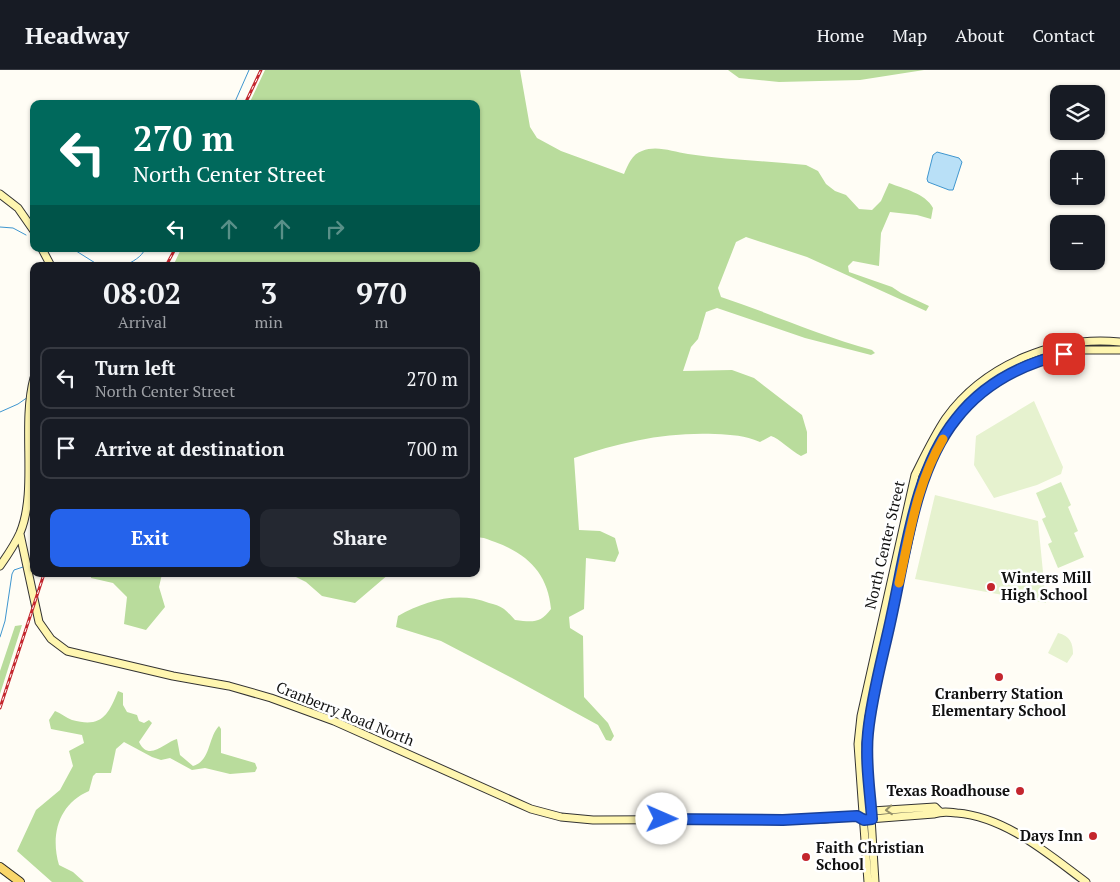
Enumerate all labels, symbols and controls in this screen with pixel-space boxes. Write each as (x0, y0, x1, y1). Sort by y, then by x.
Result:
text: Headway (25, 19, 129, 51)
text: Home (817, 23, 864, 47)
text: Map (892, 23, 927, 47)
text: About (955, 23, 1004, 47)
text: Contact (1032, 23, 1095, 47)
map controls (1050, 85, 1105, 270)
button: layers (1050, 85, 1105, 140)
text: 270 m (133, 115, 234, 161)
icon: left (50, 120, 115, 185)
button: + (1050, 150, 1105, 205)
text: North Center Street (133, 159, 326, 188)
icon: left (162, 215, 190, 243)
icon: ahead (215, 215, 243, 243)
icon: ahead (268, 215, 296, 243)
icon: right (321, 215, 349, 243)
button: − (1050, 215, 1105, 270)
text: 08:02 (103, 273, 181, 313)
text: 3 (260, 273, 277, 313)
text: 970 (356, 273, 407, 313)
text: Arrival (118, 311, 167, 333)
text: min (255, 311, 283, 333)
text: m (374, 311, 388, 333)
pin (1043, 333, 1085, 375)
icon: arrive (1050, 340, 1078, 368)
text: Turn left (95, 355, 176, 380)
icon: left (52, 364, 80, 392)
text: 270 m (407, 366, 458, 391)
text: North Center Street (95, 380, 235, 402)
icon: arrive (52, 434, 80, 462)
text: Arrive at destination (95, 436, 284, 461)
text: 700 m (407, 436, 458, 461)
street label: North Center Street (860, 478, 909, 611)
button: Exit (50, 509, 250, 567)
button: Share (260, 509, 460, 567)
place label: Winters Mill High School (1001, 567, 1091, 604)
marker: Winters Mill High School (985, 581, 997, 593)
marker: Cranberry Station Elementary School (993, 671, 1005, 683)
street label: Cranberry Road North (273, 676, 418, 750)
place label: Cranberry Station Elementary School (932, 683, 1066, 720)
place label: Texas Roadhouse (886, 780, 1010, 800)
marker: Texas Roadhouse (1014, 785, 1026, 797)
position arrow (635, 792, 687, 844)
one-way arrow (885, 805, 893, 816)
place label: Days Inn (1020, 825, 1083, 845)
marker: Days Inn (1087, 830, 1099, 842)
place label: Faith Christian School (816, 837, 925, 874)
marker: Faith Christian School (800, 851, 812, 863)

